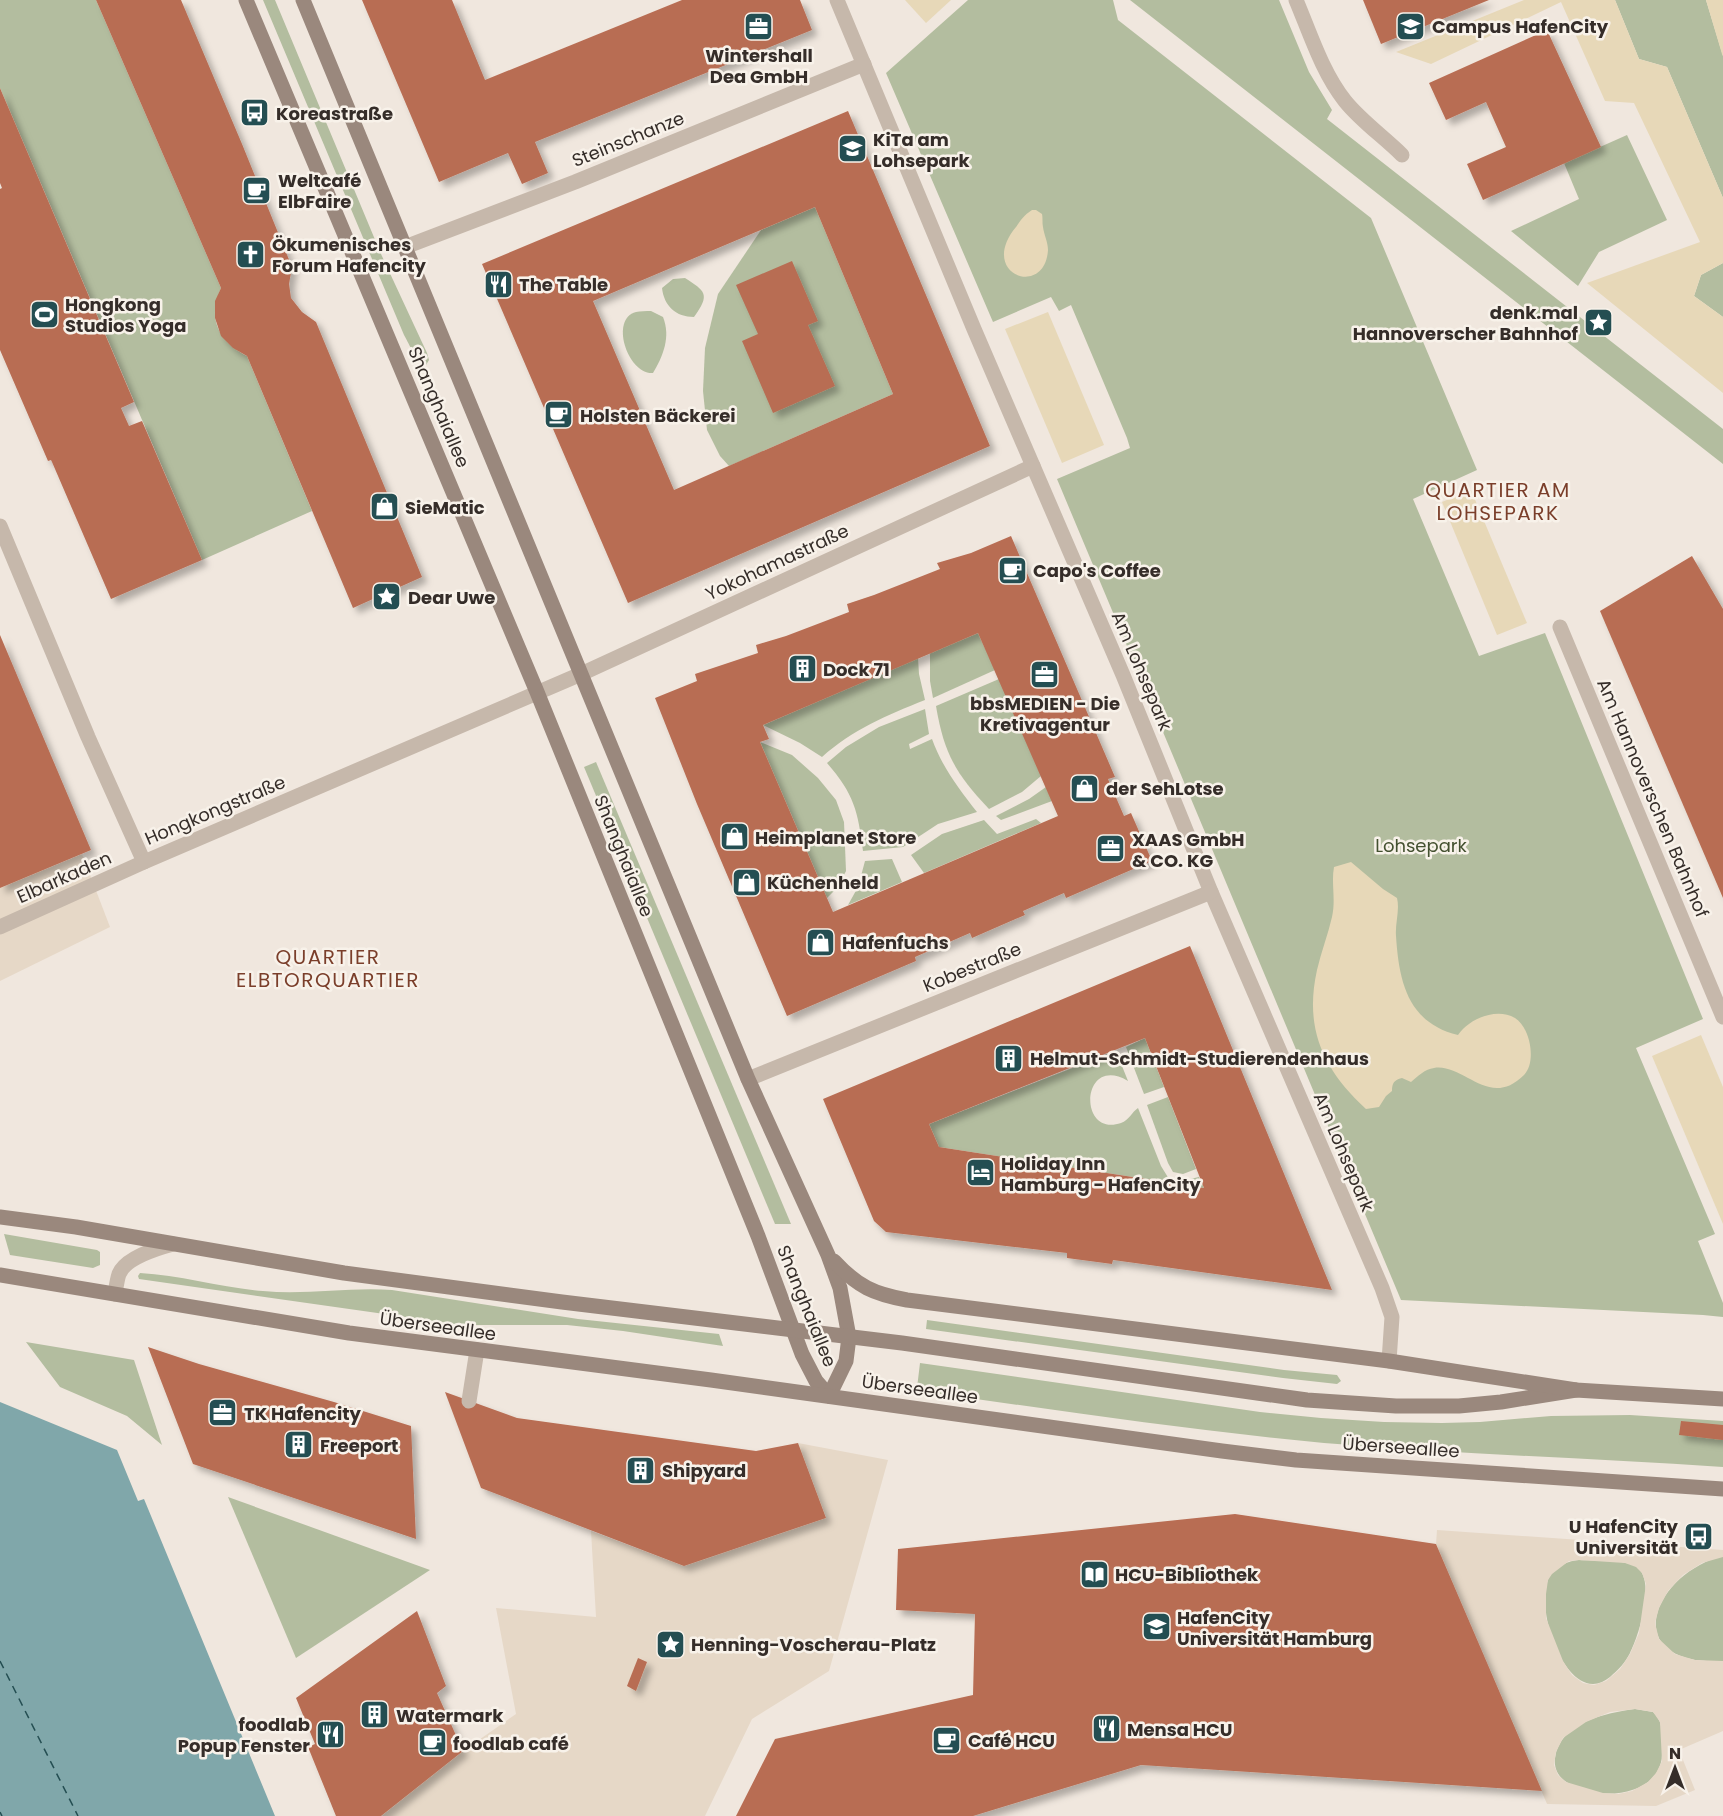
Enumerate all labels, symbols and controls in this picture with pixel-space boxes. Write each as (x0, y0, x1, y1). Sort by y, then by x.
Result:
office icon: Wintershall Dea GmbH (743, 10, 775, 42)
school or university icon: Campus HafenCity (1395, 10, 1427, 42)
place label: Campus HafenCity (1432, 14, 1609, 39)
place label: Wintershall Dea GmbH (705, 43, 813, 89)
bus stop icon: Koreastraße (239, 97, 271, 129)
place label: Koreastraße (276, 101, 393, 126)
street label: Steinschanze (568, 105, 688, 173)
place label: KiTa am Lohsepark (873, 127, 970, 173)
school or university icon: KiTa am Lohsepark (836, 133, 868, 165)
place label: Weltcafé ElbFaire (278, 168, 361, 214)
cafe icon: Weltcafé ElbFaire (241, 174, 273, 206)
place label: Ökumenisches Forum Hafencity (272, 232, 427, 278)
church icon: Ökumenisches Forum Hafencity (235, 238, 267, 270)
restaurant icon: The Table (482, 268, 514, 300)
place label: The Table (519, 272, 608, 297)
place label: Hongkong Studios Yoga (65, 292, 186, 338)
sports icon: Hongkong Studios Yoga (28, 298, 60, 330)
place label: denk.mal Hannoverscher Bahnhof (1353, 300, 1579, 346)
place icon: denk.mal Hannoverscher Bahnhof (1583, 306, 1615, 338)
street label: Shanghaiallee (402, 343, 476, 471)
cafe icon: Holsten Bäckerei (543, 399, 575, 431)
place label: Holsten Bäckerei (580, 403, 736, 428)
district label: QUARTIER AM LOHSEPARK (1425, 476, 1571, 527)
shop icon: SieMatic (368, 491, 400, 523)
place label: SieMatic (405, 495, 485, 520)
street label: Yokohamastraße (701, 518, 853, 606)
cafe icon: Capo's Coffee (996, 554, 1028, 586)
place label: Capo's Coffee (1033, 558, 1161, 583)
place icon: Dear Uwe (371, 581, 403, 613)
place label: Dear Uwe (408, 585, 495, 610)
street label: Am Lohsepark (1106, 608, 1179, 735)
building icon: Dock 71 (786, 653, 818, 685)
place label: Dock 71 (823, 657, 890, 682)
office icon: bbsMEDIEN - Die Kretivagentur (1029, 658, 1061, 690)
street label: Am Hannoverschen Bahnhof (1591, 675, 1715, 921)
place label: bbsMEDIEN - Die Kretivagentur (970, 691, 1120, 737)
street label: Hongkongstraße (141, 769, 289, 851)
shop icon: der SehLotse (1069, 772, 1101, 804)
place label: der SehLotse (1106, 776, 1224, 801)
street label: Shanghaiallee (588, 791, 660, 921)
shop icon: Heimplanet Store (718, 821, 750, 853)
place label: Heimplanet Store (755, 825, 916, 850)
place label: XAAS GmbH & CO. KG (1132, 827, 1244, 873)
office icon: XAAS GmbH & CO. KG (1095, 833, 1127, 865)
park label: Lohsepark (1375, 833, 1468, 858)
street label: Elbarkaden (13, 845, 115, 909)
shop icon: Küchenheld (730, 866, 762, 898)
place label: Küchenheld (767, 870, 879, 895)
shop icon: Hafenfuchs (805, 926, 837, 958)
place label: Hafenfuchs (842, 930, 949, 955)
street label: Kobestraße (919, 936, 1025, 998)
district label: QUARTIER ELBTORQUARTIER (236, 943, 420, 994)
building icon: Helmut-Schmidt-Studierendenhaus (993, 1042, 1025, 1074)
place label: Helmut-Schmidt-Studierendenhaus (1030, 1046, 1369, 1071)
street label: Am Lohsepark (1308, 1089, 1381, 1216)
place label: Holiday Inn Hamburg - HafenCity (1001, 1151, 1201, 1197)
hotel icon: Holiday Inn Hamburg - HafenCity (964, 1157, 996, 1189)
street label: Shanghaiallee (771, 1241, 843, 1371)
street label: Überseeallee (378, 1305, 498, 1347)
street label: Überseeallee (860, 1368, 980, 1410)
office icon: TK Hafencity (207, 1397, 239, 1429)
place label: TK Hafencity (244, 1401, 362, 1426)
building icon: Freeport (283, 1429, 315, 1461)
street label: Überseeallee (1342, 1430, 1460, 1464)
place label: Freeport (320, 1433, 398, 1458)
building icon: Shipyard (625, 1454, 657, 1486)
place label: Shipyard (662, 1458, 746, 1483)
place label: U HafenCity Universität (1569, 1514, 1679, 1560)
bus stop icon: U HafenCity Universität (1683, 1520, 1715, 1552)
library icon: HCU-Bibliothek (1078, 1558, 1110, 1590)
place label: HCU-Bibliothek (1115, 1562, 1259, 1587)
place label: HafenCity Universität Hamburg (1177, 1605, 1372, 1651)
school or university icon: HafenCity Universität Hamburg (1140, 1611, 1172, 1643)
place icon: Henning-Voscherau-Platz (654, 1628, 686, 1660)
place label: Henning-Voscherau-Platz (691, 1632, 936, 1657)
building icon: Watermark (359, 1699, 391, 1731)
place label: Watermark (396, 1703, 504, 1728)
place label: foodlab Popup Fenster (178, 1712, 310, 1758)
restaurant icon: Mensa HCU (1090, 1713, 1122, 1745)
place label: Mensa HCU (1127, 1717, 1232, 1742)
restaurant icon: foodlab Popup Fenster (315, 1718, 347, 1750)
cafe icon: Café HCU (931, 1724, 963, 1756)
cafe icon: foodlab café (416, 1727, 448, 1759)
place label: Café HCU (968, 1728, 1055, 1753)
place label: foodlab café (453, 1731, 569, 1756)
north arrow (1645, 1738, 1705, 1798)
text: N (1669, 1742, 1681, 1765)

